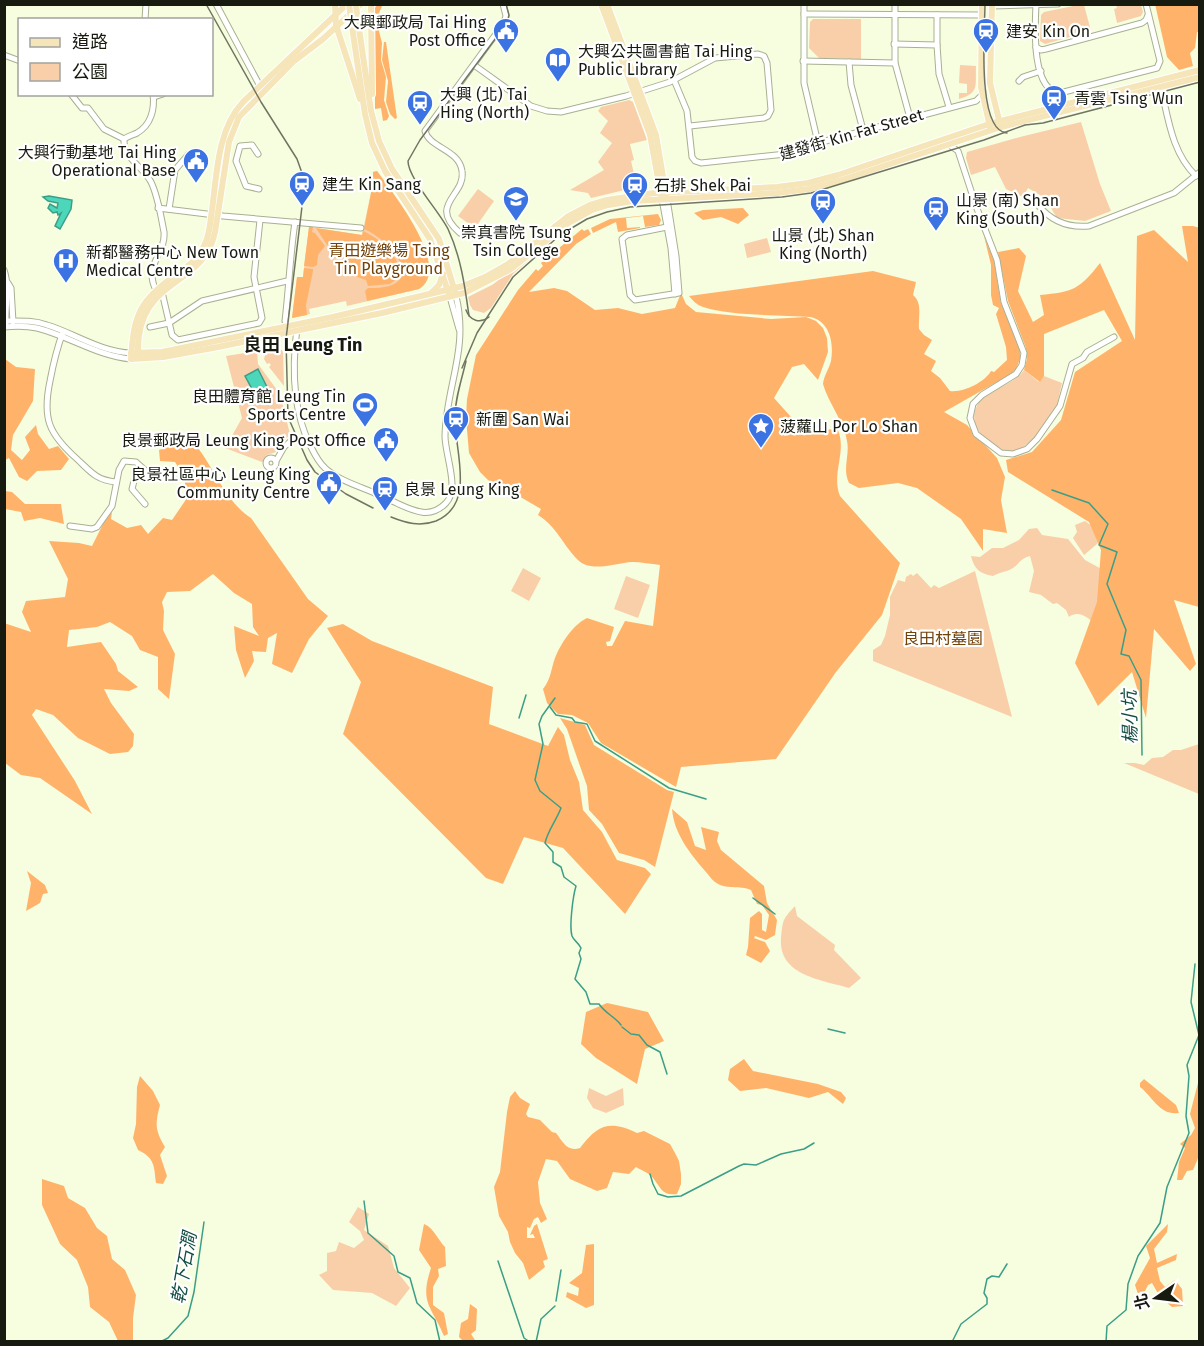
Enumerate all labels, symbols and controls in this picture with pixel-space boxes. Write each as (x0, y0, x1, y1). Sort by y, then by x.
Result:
place label: 大興郵政局 Tai Hing Post Office (344, 13, 487, 50)
public building icon: 大興郵政局 Tai Hing Post Office (491, 16, 521, 54)
station icon: 建安 Kin On (971, 16, 1001, 54)
legend (18, 18, 213, 96)
place label: 建安 Kin On (1006, 22, 1090, 41)
text: 道路 (72, 31, 108, 53)
place label: 大興公共圖書館 Tai Hing Public Library (578, 42, 753, 79)
library icon: 大興公共圖書館 Tai Hing Public Library (543, 45, 573, 83)
text: 公園 (72, 61, 108, 83)
station icon: 青雲 Tsing Wun (1039, 83, 1069, 121)
place label: 大興 (北) Tai Hing (North) (440, 85, 529, 122)
station icon: 大興 (北) Tai Hing (North) (405, 88, 435, 126)
place label: 青雲 Tsing Wun (1074, 89, 1183, 108)
street label: 建發街 Kin Fat Street (777, 105, 925, 164)
place label: 大興行動基地 Tai Hing Operational Base (18, 143, 177, 180)
public building icon: 大興行動基地 Tai Hing Operational Base (181, 146, 211, 184)
station icon: 建生 Kin Sang (287, 169, 317, 207)
station icon: 石排 Shek Pai (620, 170, 650, 208)
place label: 建生 Kin Sang (322, 175, 422, 194)
place label: 石排 Shek Pai (654, 176, 751, 195)
school or university icon: 崇真書院 Tsung Tsin College (501, 184, 531, 222)
station icon: 山景 (北) Shan King (North) (808, 187, 838, 225)
place label: 山景 (南) Shan King (South) (956, 191, 1059, 228)
station icon: 山景 (南) Shan King (South) (921, 194, 951, 232)
place label: 崇真書院 Tsung Tsin College (461, 223, 572, 260)
place label: 山景 (北) Shan King (North) (771, 226, 875, 263)
park label: 青田遊樂場 Tsing Tin Playground (328, 241, 450, 278)
place label: 新都醫務中心 New Town Medical Centre (86, 243, 259, 280)
hospital icon: 新都醫務中心 New Town Medical Centre (51, 246, 81, 284)
district label: 良田 Leung Tin (243, 334, 363, 356)
place label: 良田體育館 Leung Tin Sports Centre (192, 387, 346, 424)
sports icon: 良田體育館 Leung Tin Sports Centre (350, 390, 380, 428)
station icon: 新圍 San Wai (441, 404, 471, 442)
place label: 新圍 San Wai (476, 410, 569, 429)
place icon: 菠蘿山 Por Lo Shan (746, 411, 776, 449)
place label: 菠蘿山 Por Lo Shan (780, 417, 918, 436)
public building icon: 良景郵政局 Leung King Post Office (371, 425, 401, 463)
place label: 良景郵政局 Leung King Post Office (121, 431, 366, 450)
place label: 良景社區中心 Leung King Community Centre (131, 465, 311, 502)
public building icon: 良景社區中心 Leung King Community Centre (314, 468, 344, 506)
station icon: 良景 Leung King (370, 474, 400, 512)
place label: 良景 Leung King (404, 480, 520, 499)
park label: 良田村墓園 (903, 629, 983, 648)
water label: 楊小坑 (1118, 687, 1141, 744)
water label: 乾下石澗 (167, 1228, 202, 1305)
north arrow (1126, 1268, 1186, 1328)
text: 北 (1131, 1291, 1153, 1312)

